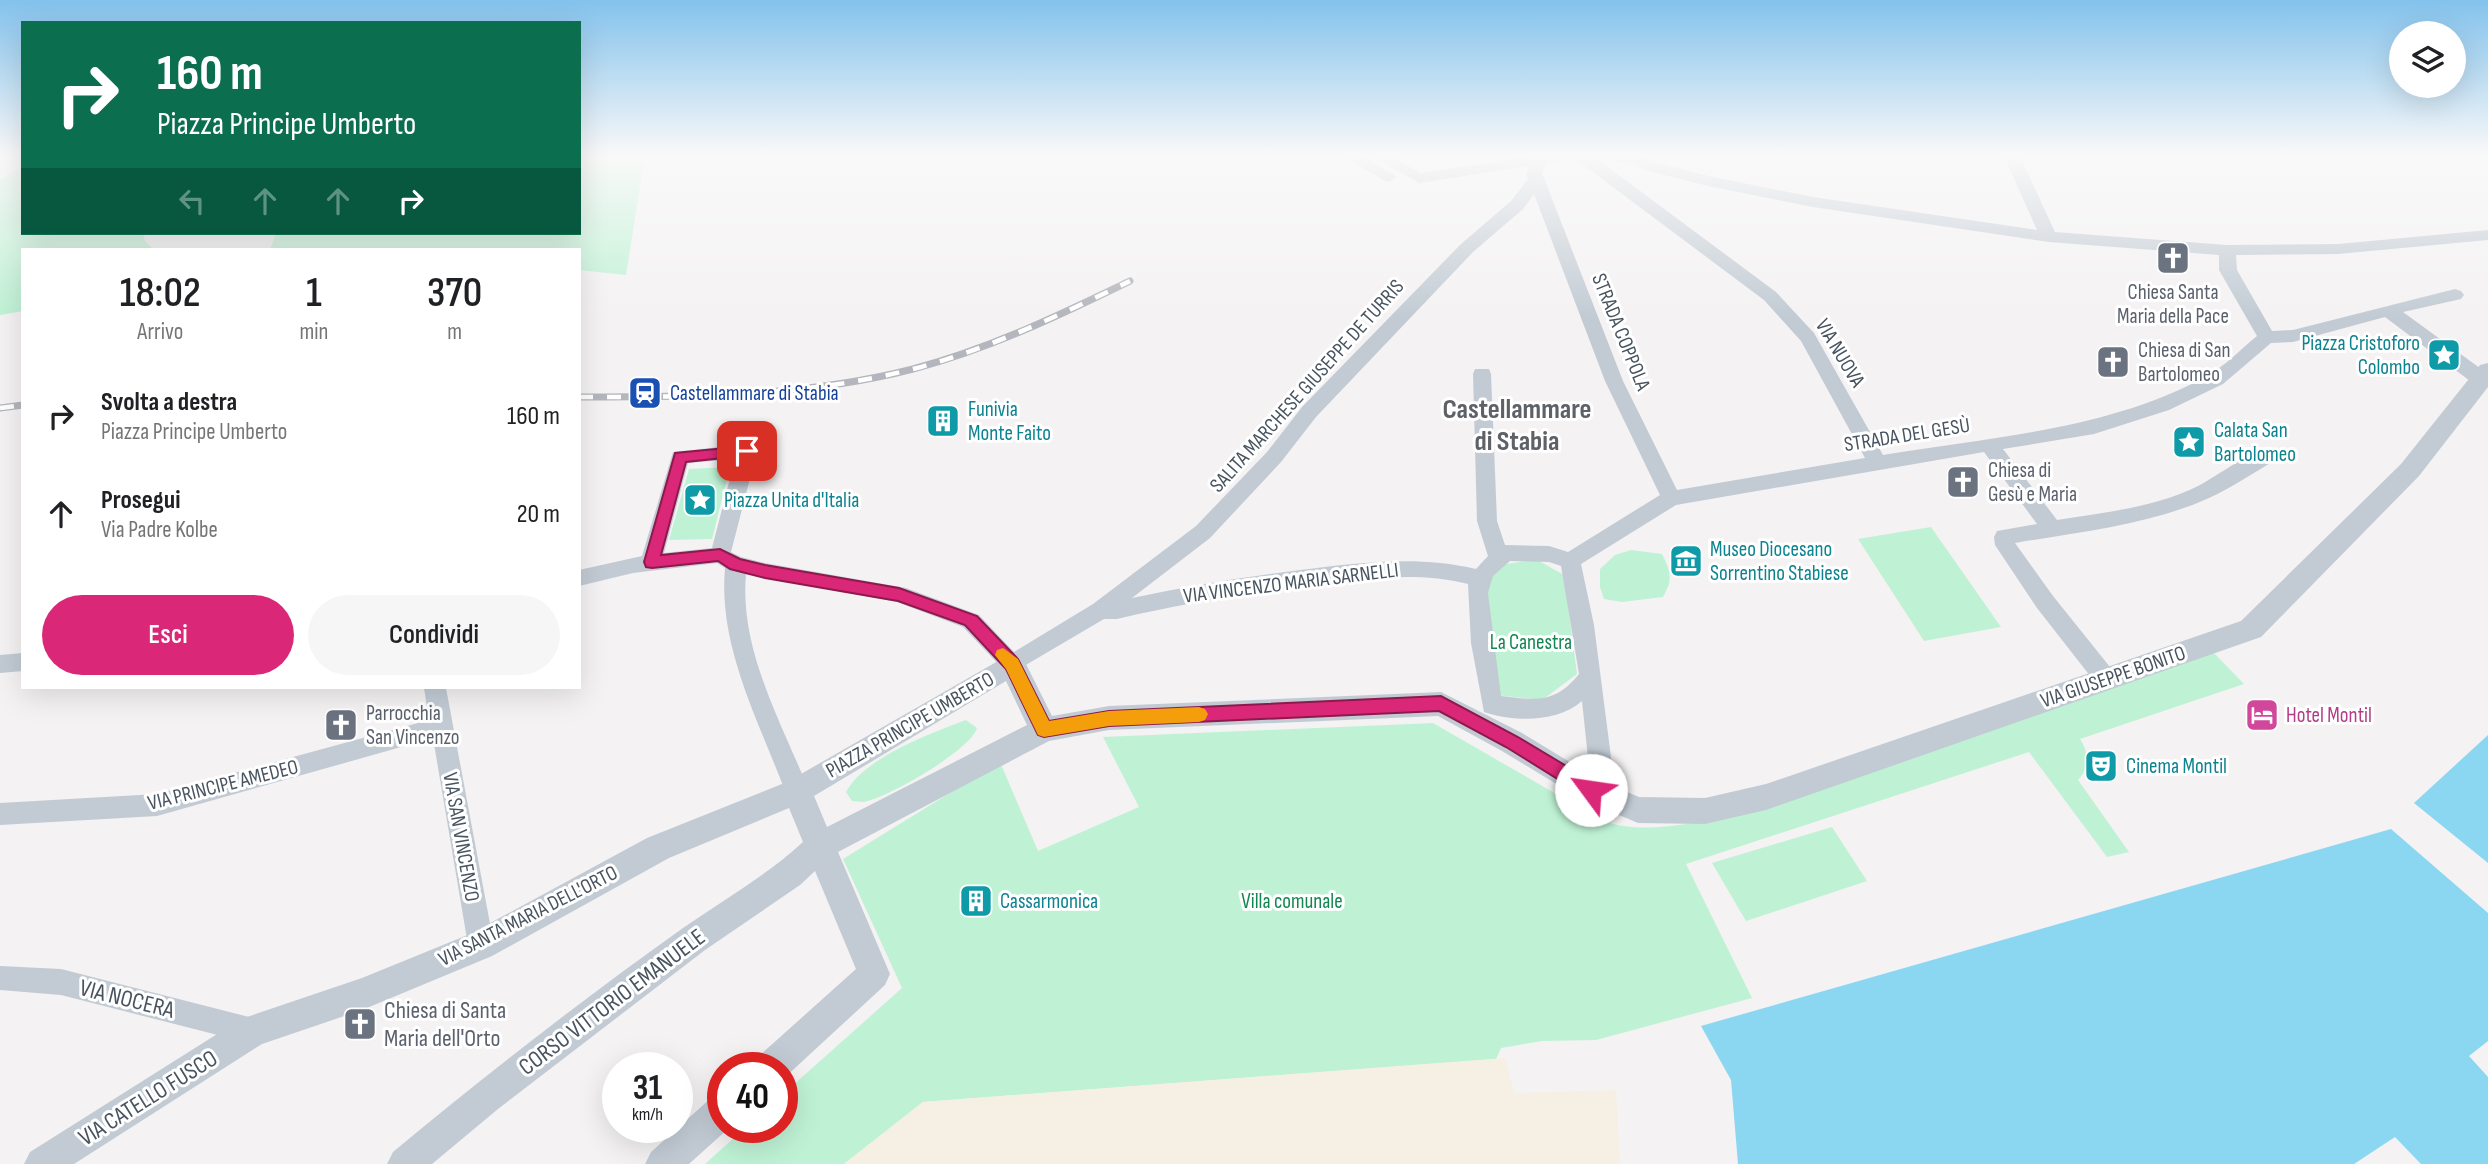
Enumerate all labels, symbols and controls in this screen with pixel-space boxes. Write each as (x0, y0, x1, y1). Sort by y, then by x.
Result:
map controls (2389, 21, 2466, 98)
button: layers (2389, 21, 2466, 98)
text: 160 m (157, 45, 263, 104)
icon: right (42, 49, 133, 140)
text: Piazza Principe Umberto (157, 105, 416, 144)
icon: left (173, 182, 211, 220)
icon: ahead (246, 182, 284, 220)
icon: ahead (319, 182, 357, 220)
icon: right (392, 182, 430, 220)
church icon: Chiesa Santa Maria della Pace (2154, 239, 2192, 277)
text: 18:02 (120, 268, 201, 319)
text: 1 (306, 268, 322, 319)
text: 370 (427, 268, 482, 319)
street label: STRADA COPPOLA (1586, 270, 1656, 395)
street label: SALITA MARCHESE GIUSEPPE DE TURRIS (1205, 274, 1409, 498)
place label: Chiesa Santa Maria della Pace (2117, 280, 2229, 329)
street label: VIA NUOVA (1810, 314, 1871, 393)
text: Arrivo (137, 318, 183, 346)
text: min (299, 318, 328, 346)
text: m (447, 318, 462, 346)
place label: Piazza Cristoforo Colombo (2301, 331, 2420, 380)
place icon: Piazza Cristoforo Colombo (2425, 336, 2463, 374)
place label: Chiesa di San Bartolomeo (2138, 338, 2230, 387)
church icon: Chiesa di San Bartolomeo (2094, 343, 2132, 381)
station icon: Castellammare di Stabia (626, 374, 664, 412)
place label: Castellammare di Stabia (670, 381, 839, 406)
text: Svolta a destra (101, 387, 237, 418)
district label: Castellammare di Stabia (1442, 393, 1592, 458)
icon: right (42, 397, 80, 435)
place label: Funivia Monte Faito (968, 397, 1051, 446)
text: 160 m (507, 401, 560, 432)
building icon: Funivia Monte Faito (924, 402, 962, 440)
street label: STRADA DEL GESÙ (1842, 413, 1972, 457)
text: Piazza Principe Umberto (101, 418, 287, 446)
place label: Calata San Bartolomeo (2214, 418, 2296, 467)
pin (717, 421, 777, 481)
place icon: Calata San Bartolomeo (2170, 423, 2208, 461)
icon: arrive (728, 432, 766, 470)
place label: Chiesa di Gesù e Maria (1988, 458, 2077, 507)
church icon: Chiesa di Gesù e Maria (1944, 463, 1982, 501)
place icon: Piazza Unita d'Italia (681, 481, 719, 519)
text: Prosegui (101, 485, 180, 516)
place label: Piazza Unita d'Italia (724, 488, 859, 513)
icon: ahead (42, 495, 80, 533)
text: 20 m (517, 499, 560, 530)
text: Via Padre Kolbe (101, 516, 218, 544)
place label: Museo Diocesano Sorrentino Stabiese (1710, 537, 1849, 586)
museum icon: Museo Diocesano Sorrentino Stabiese (1667, 542, 1705, 580)
street label: VIA VINCENZO MARIA SARNELLI (1182, 557, 1400, 609)
button: Esci (42, 595, 294, 675)
button: Condividi (308, 595, 560, 675)
park label: La Canestra (1490, 630, 1572, 655)
street label: VIA GIUSEPPE BONITO (2037, 640, 2189, 714)
street label: PIAZZA PRINCIPE UMBERTO (822, 667, 998, 783)
hotel icon: Hotel Montil (2243, 696, 2281, 734)
place label: Parrocchia San Vincenzo (366, 701, 459, 750)
place label: Hotel Montil (2286, 703, 2372, 728)
church icon: Parrocchia San Vincenzo (322, 706, 360, 744)
theatre icon: Cinema Montil (2082, 747, 2120, 785)
position arrow (1554, 753, 1628, 827)
street label: VIA PRINCIPE AMEDEO (145, 754, 301, 816)
place label: Cinema Montil (2126, 754, 2227, 779)
street label: VIA SAN VINCENZO (437, 770, 485, 904)
street label: VIA SANTA MARIA DELL'ORTO (434, 860, 622, 972)
building icon: Cassarmonica (957, 882, 995, 920)
place label: Cassarmonica (1000, 889, 1098, 914)
park label: Villa comunale (1241, 889, 1343, 914)
street label: CORSO VITTORIO EMANUELE (513, 922, 711, 1082)
street label: VIA NOCERA (77, 973, 178, 1025)
place label: Chiesa di Santa Maria dell'Orto (384, 996, 506, 1053)
church icon: Chiesa di Santa Maria dell'Orto (341, 1005, 379, 1043)
street label: VIA CATELLO FUSCO (73, 1044, 223, 1152)
speed limit sign: 40 (707, 1052, 798, 1143)
text: 31 (633, 1067, 662, 1110)
text: km/h (632, 1104, 663, 1125)

